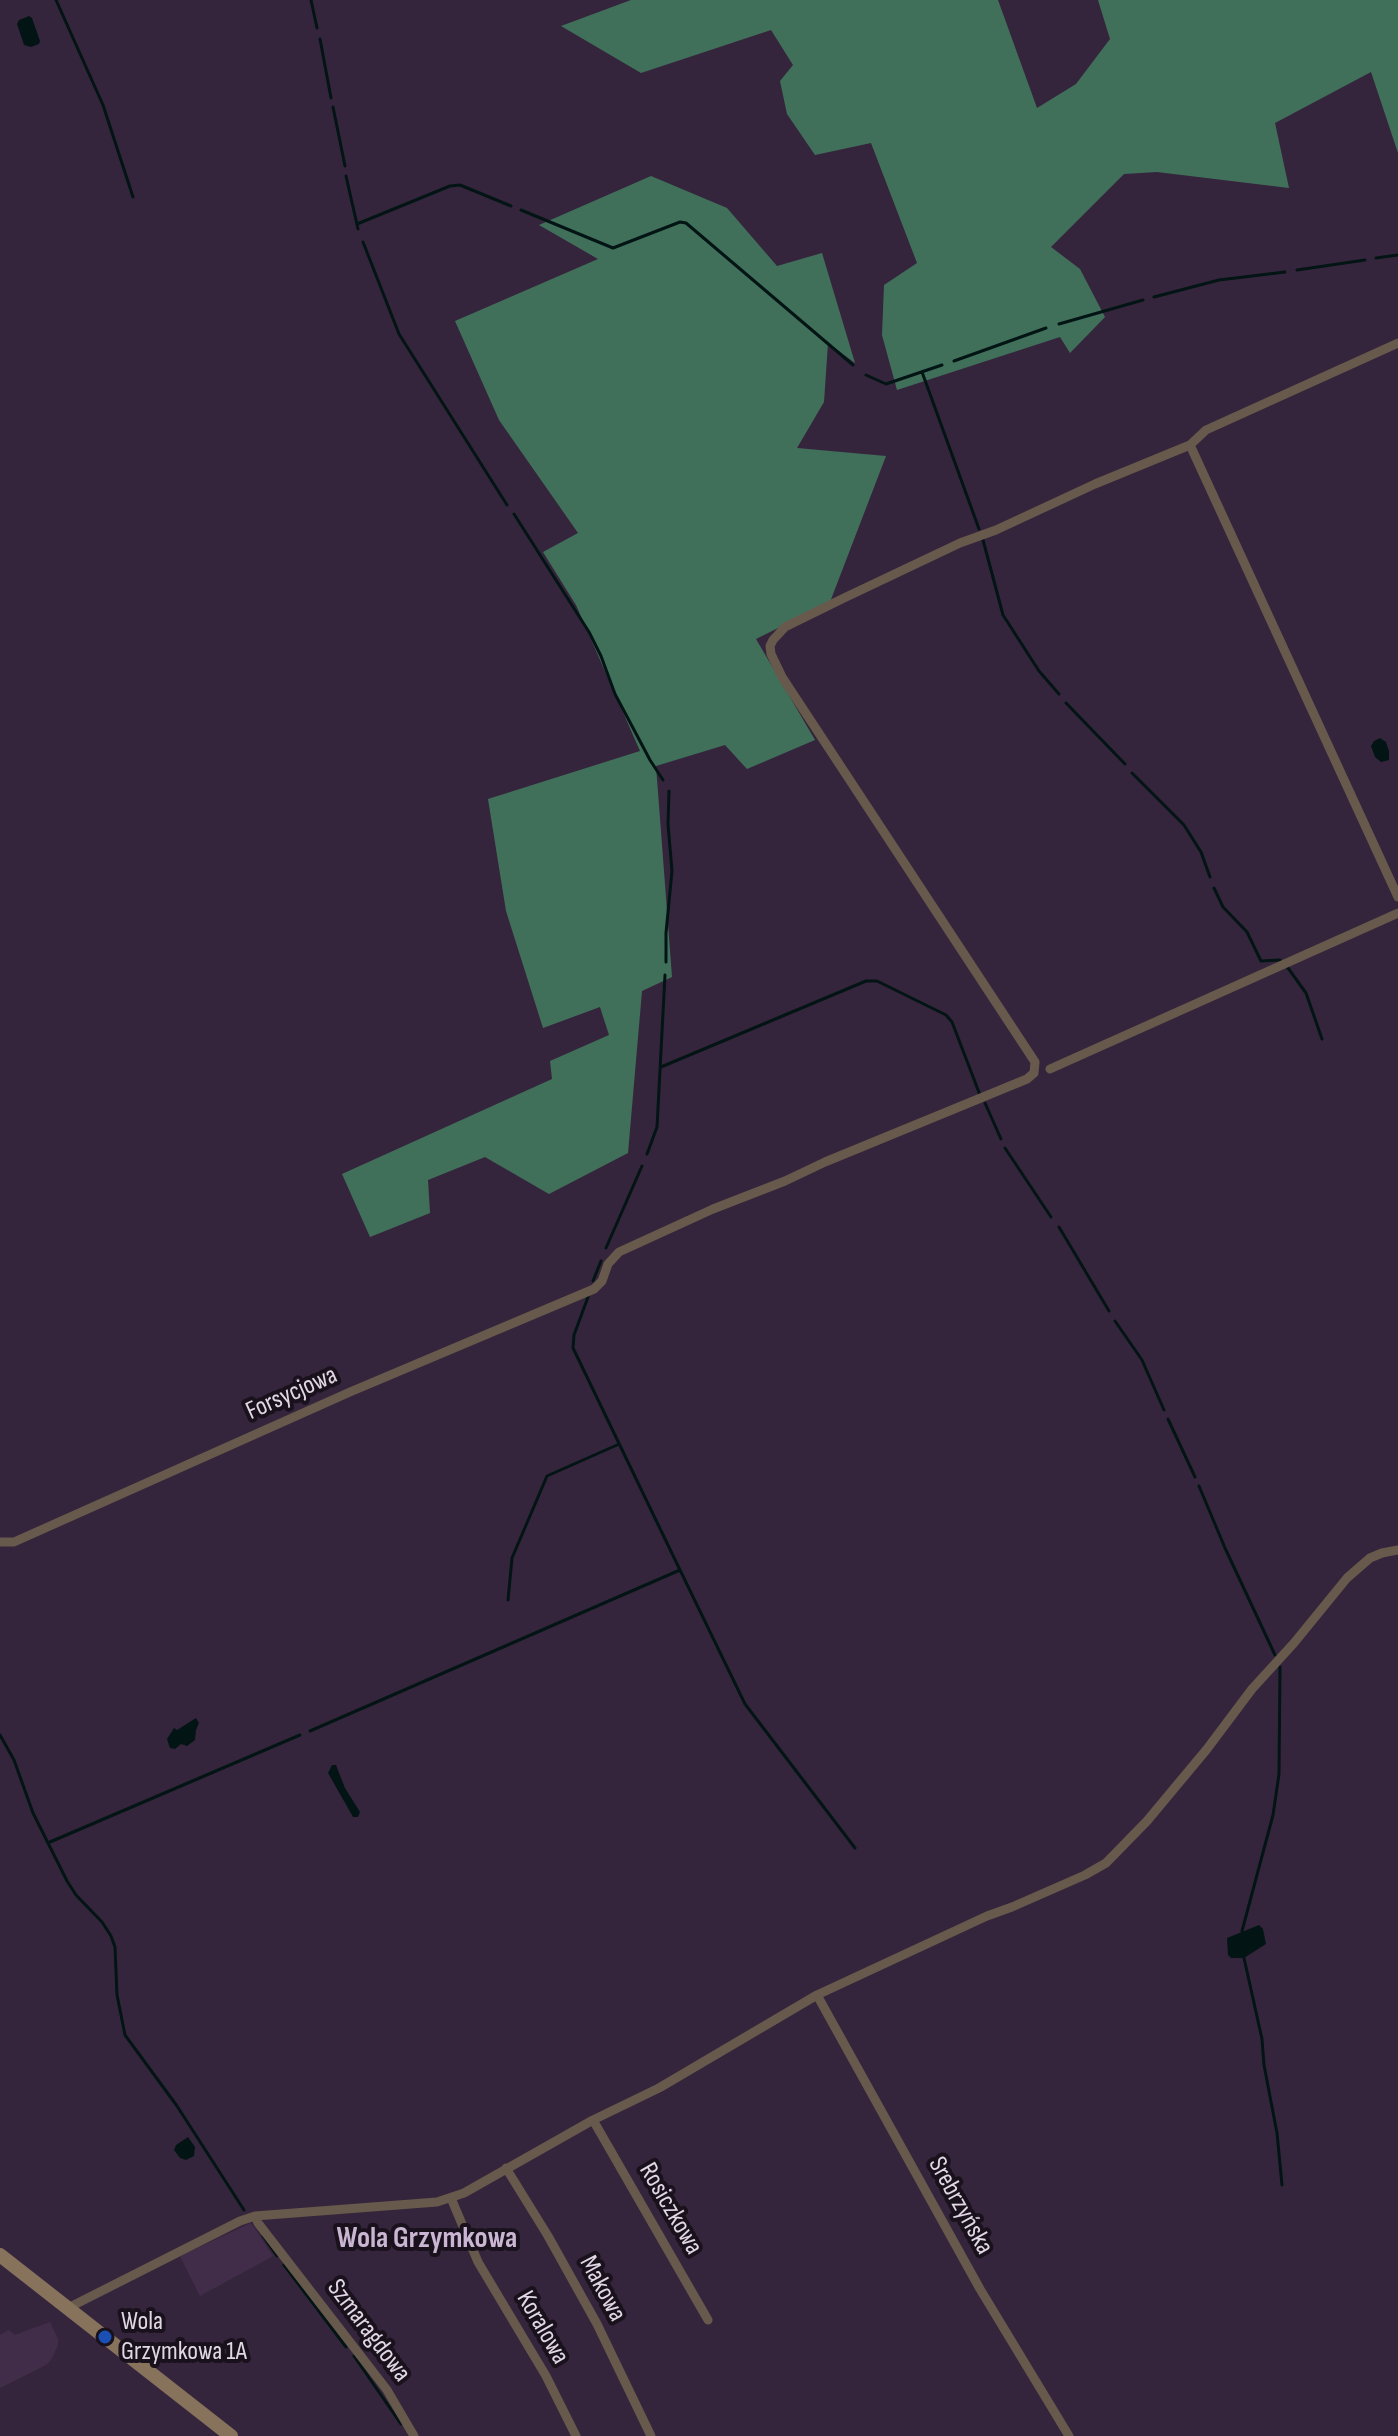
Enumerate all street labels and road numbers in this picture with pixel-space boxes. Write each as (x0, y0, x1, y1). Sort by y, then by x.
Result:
street label: Forsycjowa (242, 1360, 342, 1428)
street label: Srebrzyńska (920, 2152, 1000, 2260)
street label: Rosiczkowa (631, 2158, 709, 2260)
street label: Makowa (572, 2251, 632, 2327)
street label: Szmaragdowa (319, 2274, 417, 2388)
street label: Koralowa (509, 2286, 575, 2370)

